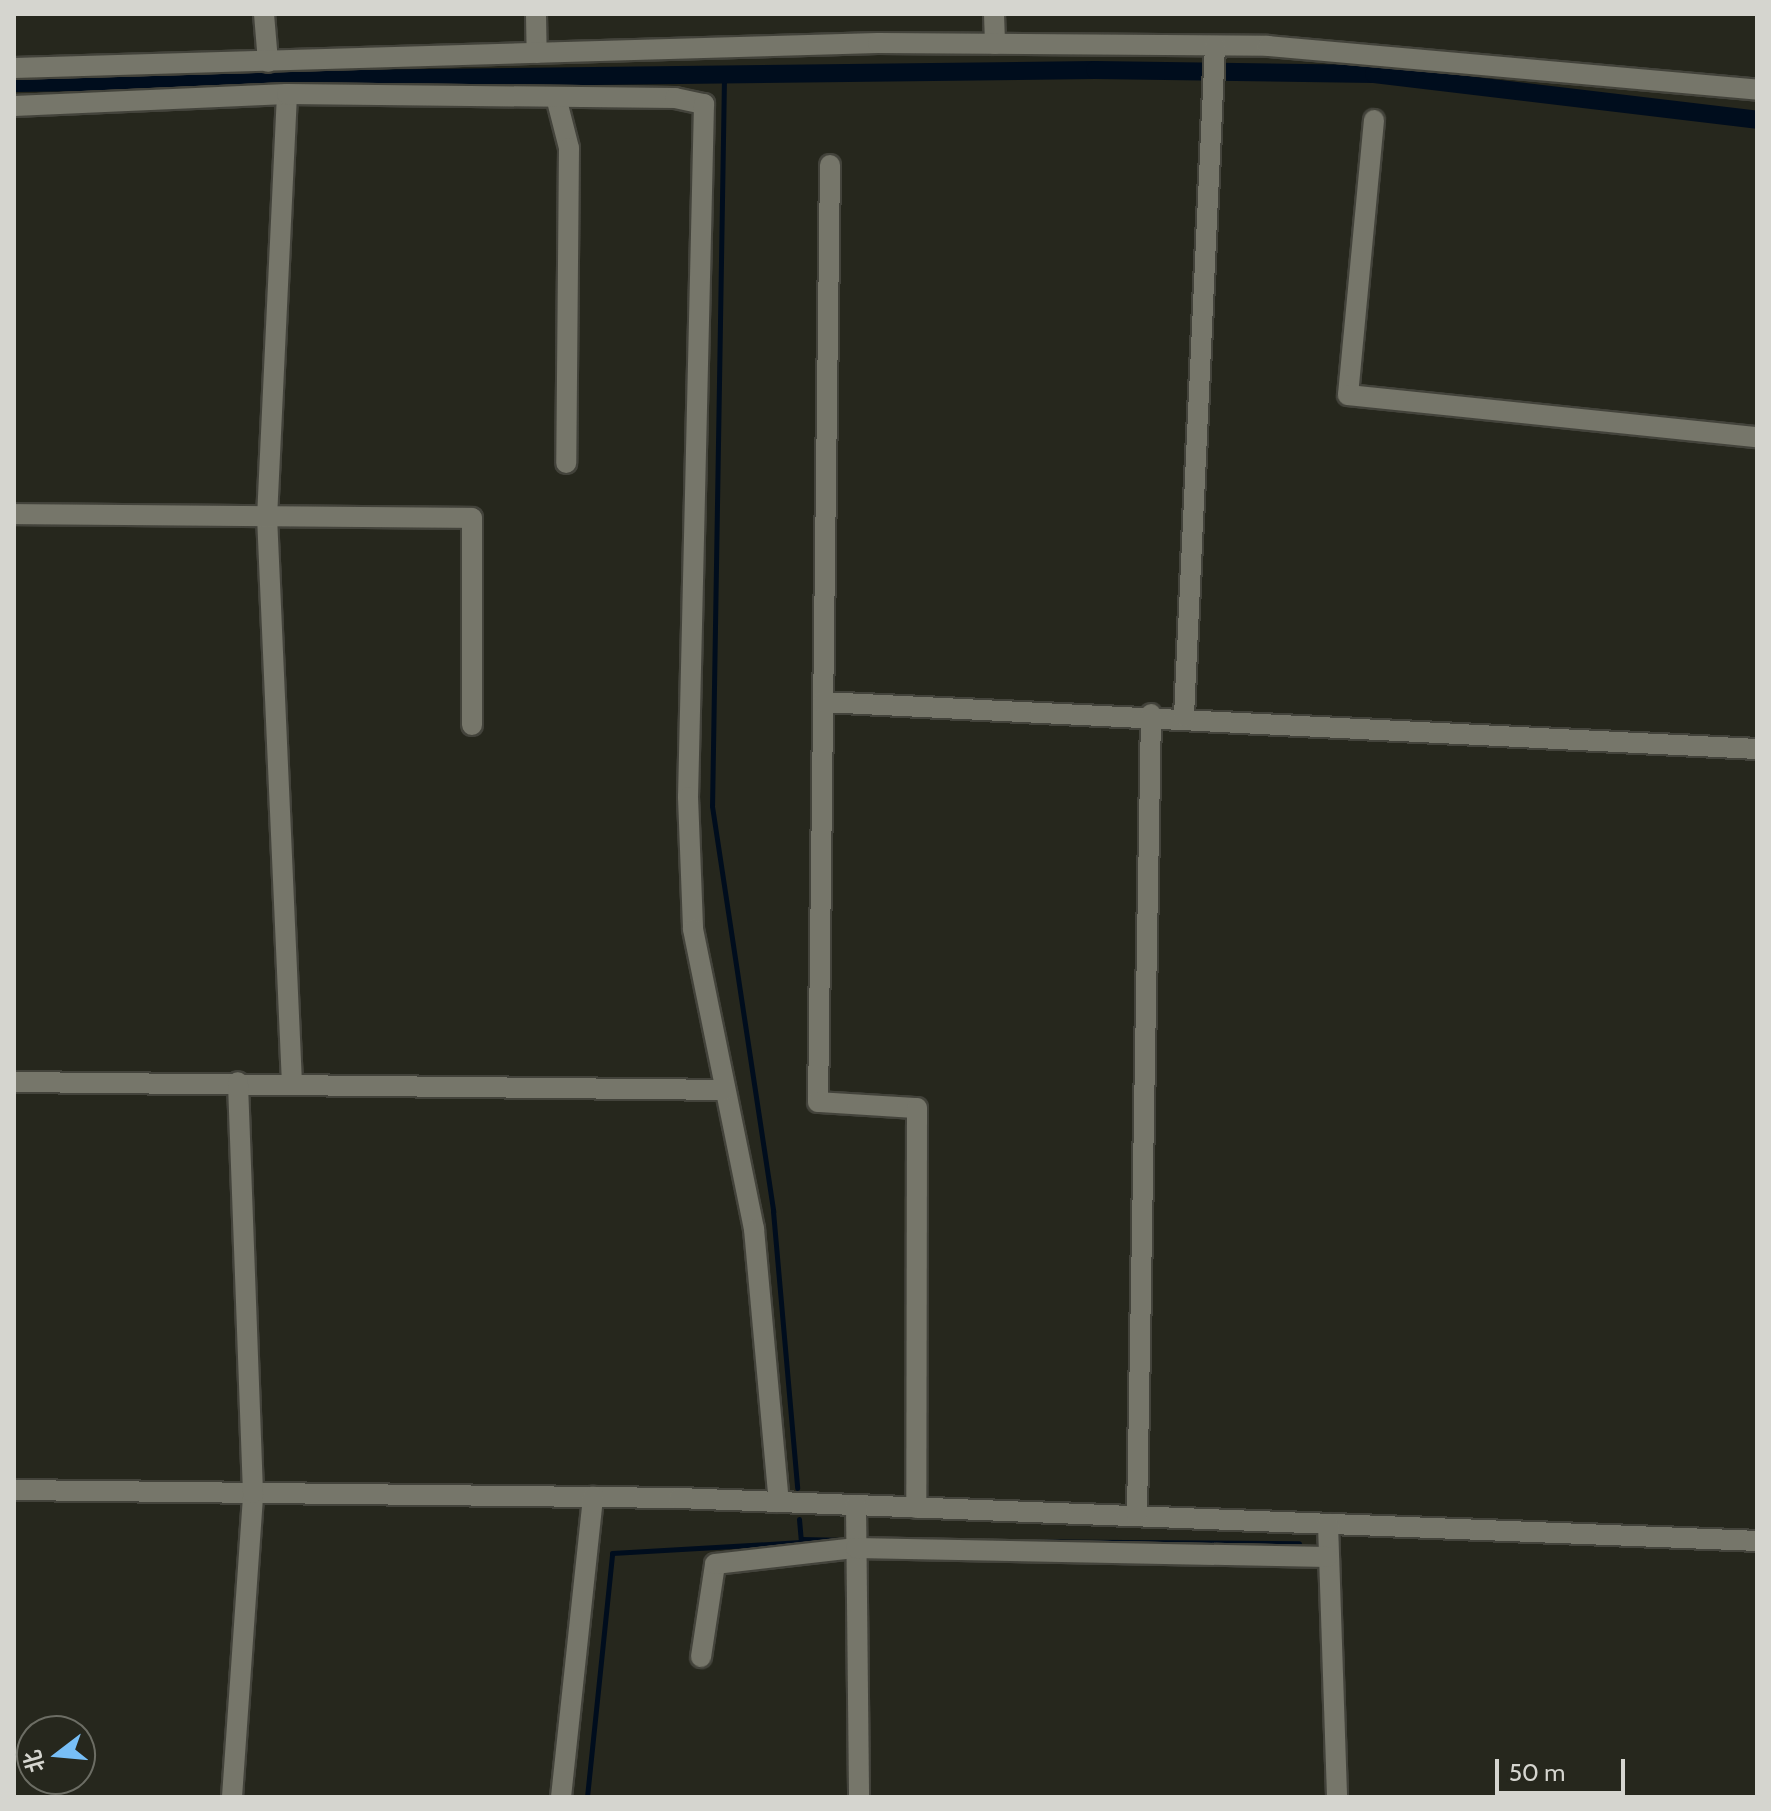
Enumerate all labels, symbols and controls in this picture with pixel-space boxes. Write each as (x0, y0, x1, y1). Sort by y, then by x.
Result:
north arrow (16, 1715, 96, 1795)
scale bar (1499, 1743, 1629, 1793)
text: 北 (18, 1747, 50, 1776)
text: 50 m (1509, 1758, 1565, 1787)

